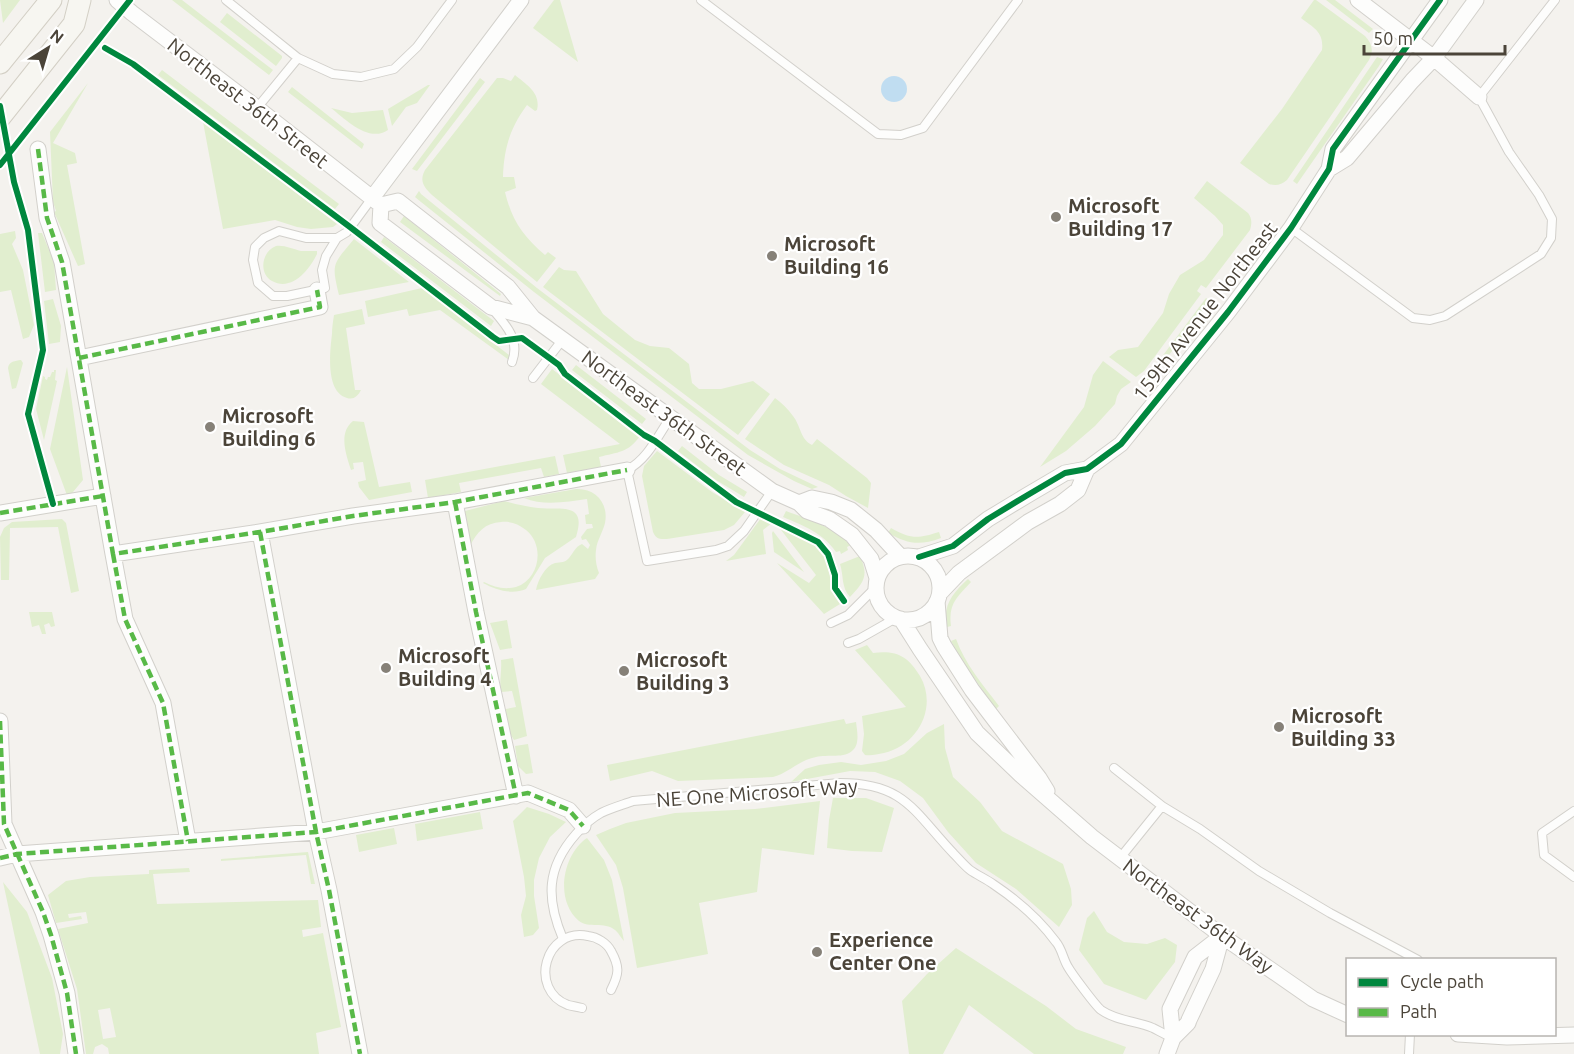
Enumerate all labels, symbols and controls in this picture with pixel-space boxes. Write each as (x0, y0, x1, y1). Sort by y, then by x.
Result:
north arrow (18, 18, 78, 78)
scale bar (1364, 18, 1505, 56)
text: N (47, 25, 67, 47)
text: 50 m (1373, 28, 1413, 48)
street label: Northeast 36th Street (163, 33, 333, 173)
place label: Microsoft Building 17 (1068, 194, 1173, 240)
marker: Microsoft Building 17 (1049, 210, 1063, 224)
street label: 159th Avenue Northeast (1128, 217, 1282, 405)
place label: Microsoft Building 16 (784, 232, 889, 278)
marker: Microsoft Building 16 (765, 249, 779, 263)
street label: Northeast 36th Street (578, 345, 751, 480)
place label: Microsoft Building 6 (222, 404, 316, 450)
marker: Microsoft Building 6 (203, 420, 217, 434)
place label: Microsoft Building 4 (398, 644, 492, 690)
place label: Microsoft Building 3 (636, 648, 730, 694)
marker: Microsoft Building 4 (379, 661, 393, 675)
marker: Microsoft Building 3 (617, 664, 631, 678)
place label: Microsoft Building 33 (1291, 704, 1396, 750)
marker: Microsoft Building 33 (1272, 720, 1286, 734)
street label: NE One Microsoft Way (655, 774, 859, 811)
street label: Northeast 36th Way (1119, 853, 1278, 978)
place label: Experience Center One (829, 928, 937, 974)
marker: Experience Center One (810, 945, 824, 959)
legend (1346, 958, 1556, 1036)
text: Cycle path (1400, 971, 1484, 991)
text: Path (1400, 1001, 1437, 1021)

